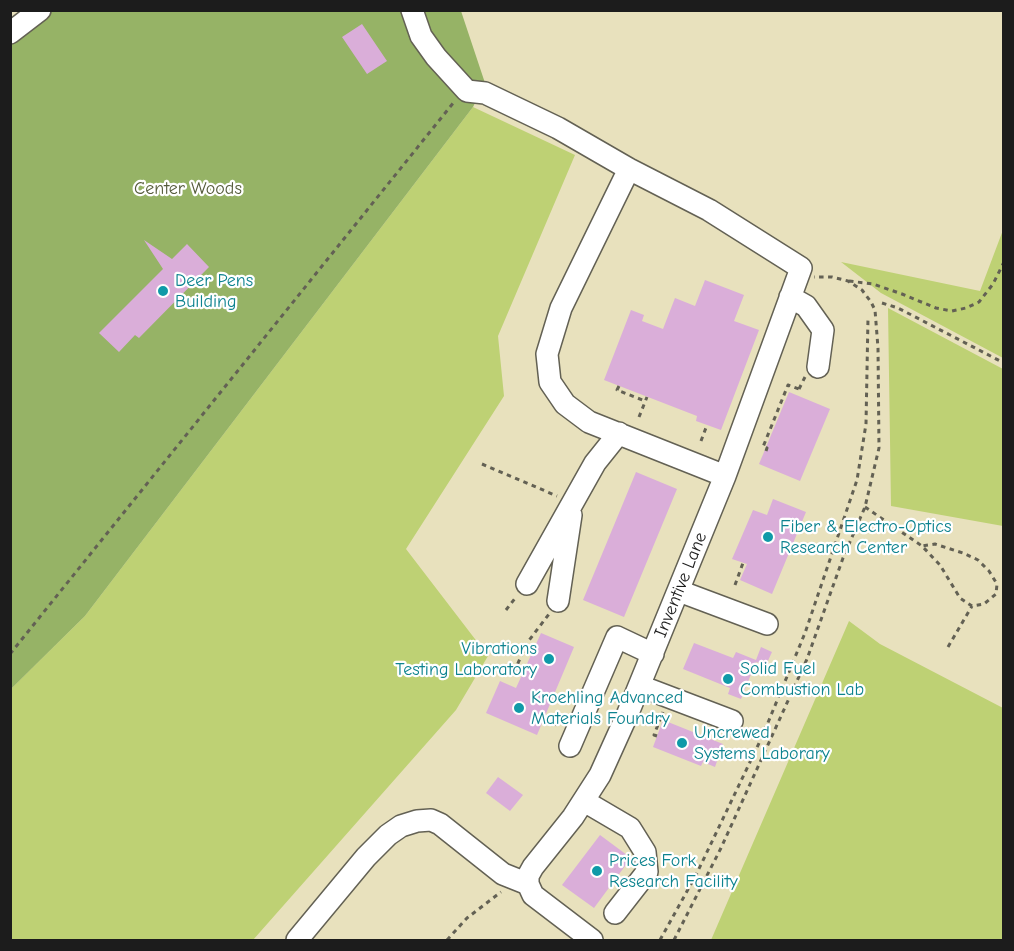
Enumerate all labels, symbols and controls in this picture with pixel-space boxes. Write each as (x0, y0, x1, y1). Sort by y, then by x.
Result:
park label: Center Woods (134, 178, 242, 200)
place label: Deer Pens Building (175, 270, 253, 312)
marker: Deer Pens Building (156, 284, 170, 298)
place label: Fiber & Electro-Optics Research Center (780, 516, 951, 558)
street label: Inventive Lane (650, 529, 712, 641)
marker: Fiber & Electro-Optics Research Center (761, 530, 775, 544)
place label: Vibrations Testing Laboratory (395, 638, 537, 680)
marker: Vibrations Testing Laboratory (542, 652, 556, 666)
place label: Solid Fuel Combustion Lab (740, 658, 864, 700)
marker: Solid Fuel Combustion Lab (721, 672, 735, 686)
place label: Kroehling Advanced Materials Foundry (531, 687, 683, 730)
marker: Kroehling Advanced Materials Foundry (512, 701, 526, 715)
place label: Uncrewed Systems Laborary (694, 722, 830, 764)
marker: Uncrewed Systems Laborary (675, 736, 689, 750)
place label: Prices Fork Research Facility (609, 850, 738, 892)
marker: Prices Fork Research Facility (590, 864, 604, 878)

